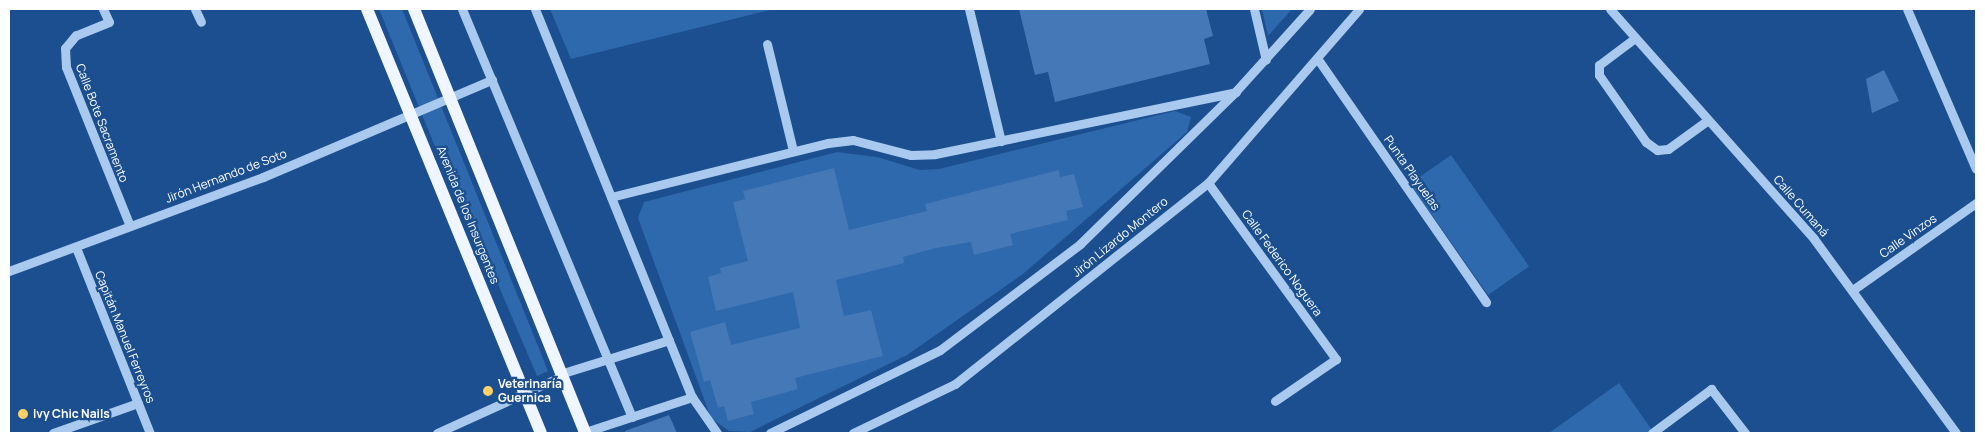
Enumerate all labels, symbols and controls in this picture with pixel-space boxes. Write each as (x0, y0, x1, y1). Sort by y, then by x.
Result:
street label: Calle Bote Sacramento (73, 62, 131, 184)
street label: Punta Playuelas (1381, 133, 1443, 213)
street label: Avenida de los Insurgentes (434, 144, 502, 286)
street label: Jirón Hernando de Soto (163, 146, 289, 206)
street label: Calle Cumaná (1770, 172, 1832, 240)
street label: Jirón Lizardo Montero (1069, 194, 1171, 280)
street label: Calle Federico Noguera (1239, 207, 1325, 319)
street label: Calle Vinzos (1877, 211, 1939, 261)
street label: Capitán Manuel Ferreyros (92, 269, 158, 405)
place label: Veterinaría Guernica (498, 377, 562, 405)
marker: Veterinaría Guernica (482, 385, 494, 397)
place label: Ivy Chic Nails (33, 407, 110, 421)
marker: Ivy Chic Nails (17, 408, 29, 420)

